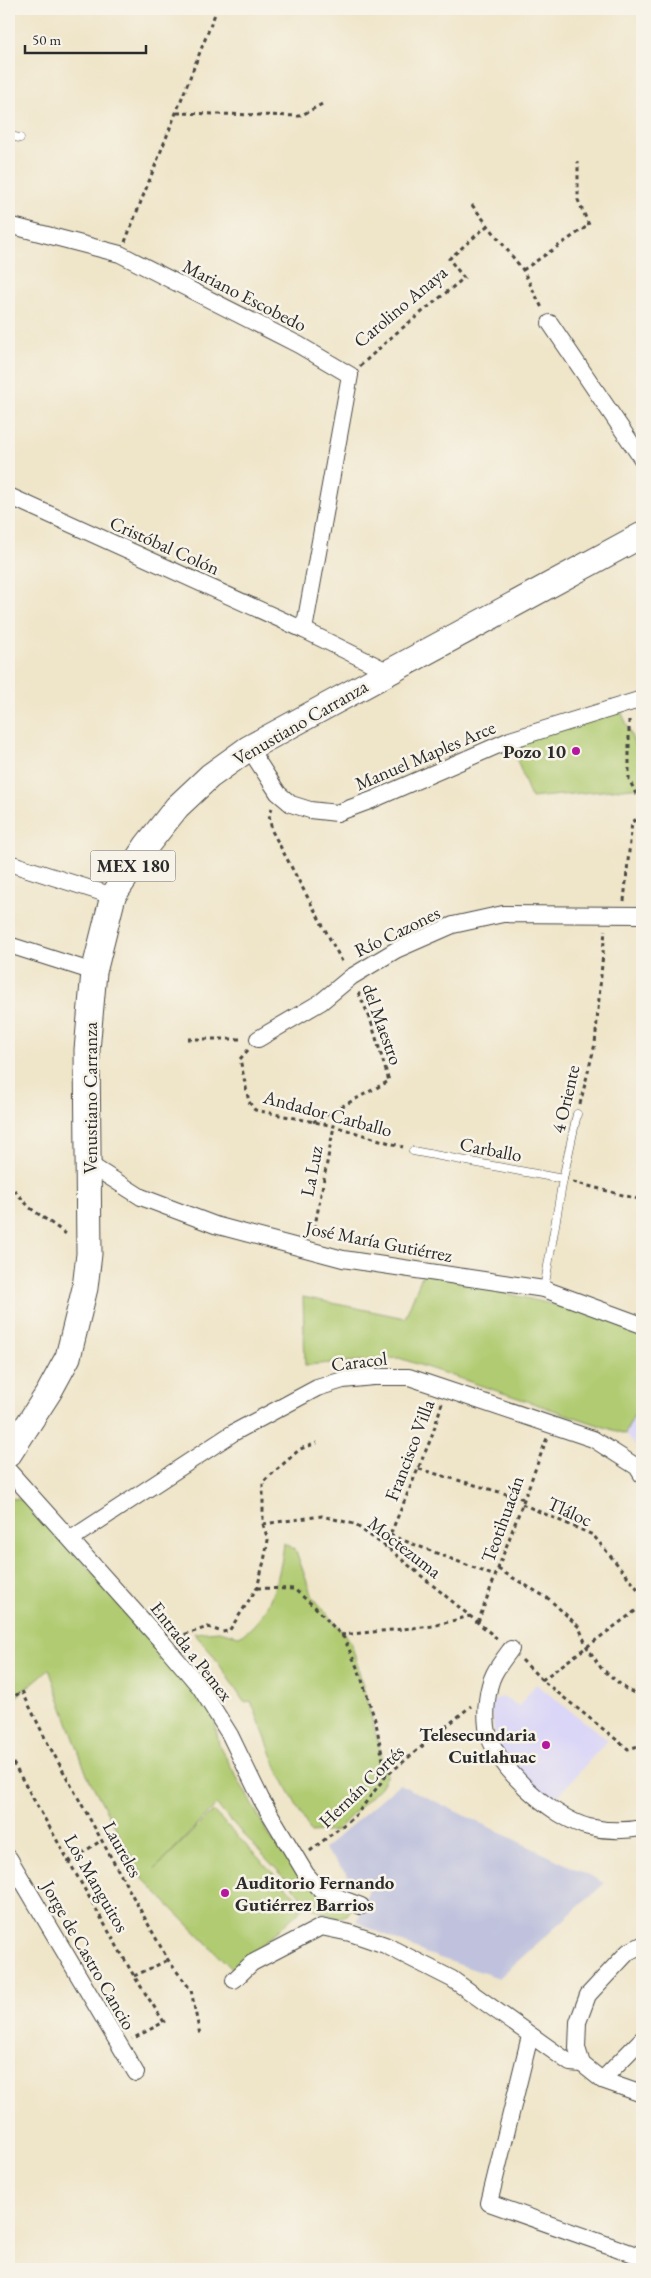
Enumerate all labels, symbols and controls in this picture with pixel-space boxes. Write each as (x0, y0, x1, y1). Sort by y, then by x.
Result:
scale bar (25, 22, 146, 54)
text: 50 m (32, 30, 61, 49)
street label: Mariano Escobedo (179, 253, 311, 337)
street label: Carolino Anaya (348, 260, 453, 353)
street label: Cristóbal Colón (106, 510, 224, 581)
street label: Venustiano Carranza (228, 673, 373, 771)
street label: Manuel Maples Arce (351, 715, 499, 796)
place label: Pozo 10 (503, 739, 566, 764)
marker: Pozo 10 (570, 745, 582, 757)
road number: MEX 180 (90, 850, 176, 881)
street label: Río Cazones (350, 900, 444, 963)
street label: del Maestro (356, 980, 409, 1068)
street label: Venustiano Carranza (78, 1022, 103, 1174)
street label: 4 Oriente (546, 1063, 585, 1136)
street label: Andador Carballo (260, 1084, 395, 1143)
street label: Carballo (458, 1131, 524, 1168)
street label: La Luz (294, 1143, 329, 1198)
street label: José María Gutiérrez (301, 1215, 455, 1268)
street label: Caracol (330, 1346, 389, 1377)
street label: Francisco Villa (379, 1396, 440, 1504)
street label: Teotihuacán (475, 1472, 530, 1566)
street label: Tláloc (543, 1491, 596, 1532)
street label: Moctezuma (363, 1511, 447, 1584)
street label: Entrada a Pemex (145, 1596, 239, 1707)
place label: Telesecundaria Cuitlahuac (419, 1722, 537, 1769)
street label: Hernán Cortés (313, 1739, 409, 1833)
marker: Telesecundaria Cuitlahuac (540, 1739, 552, 1751)
street label: Laureles (97, 1817, 148, 1882)
street label: Los Manguitos (58, 1830, 135, 1937)
place label: Auditorio Fernando Gutiérrez Barrios (234, 1870, 395, 1917)
street label: Jorge de Castro Cancio (35, 1874, 141, 2034)
marker: Auditorio Fernando Gutiérrez Barrios (219, 1887, 231, 1899)

